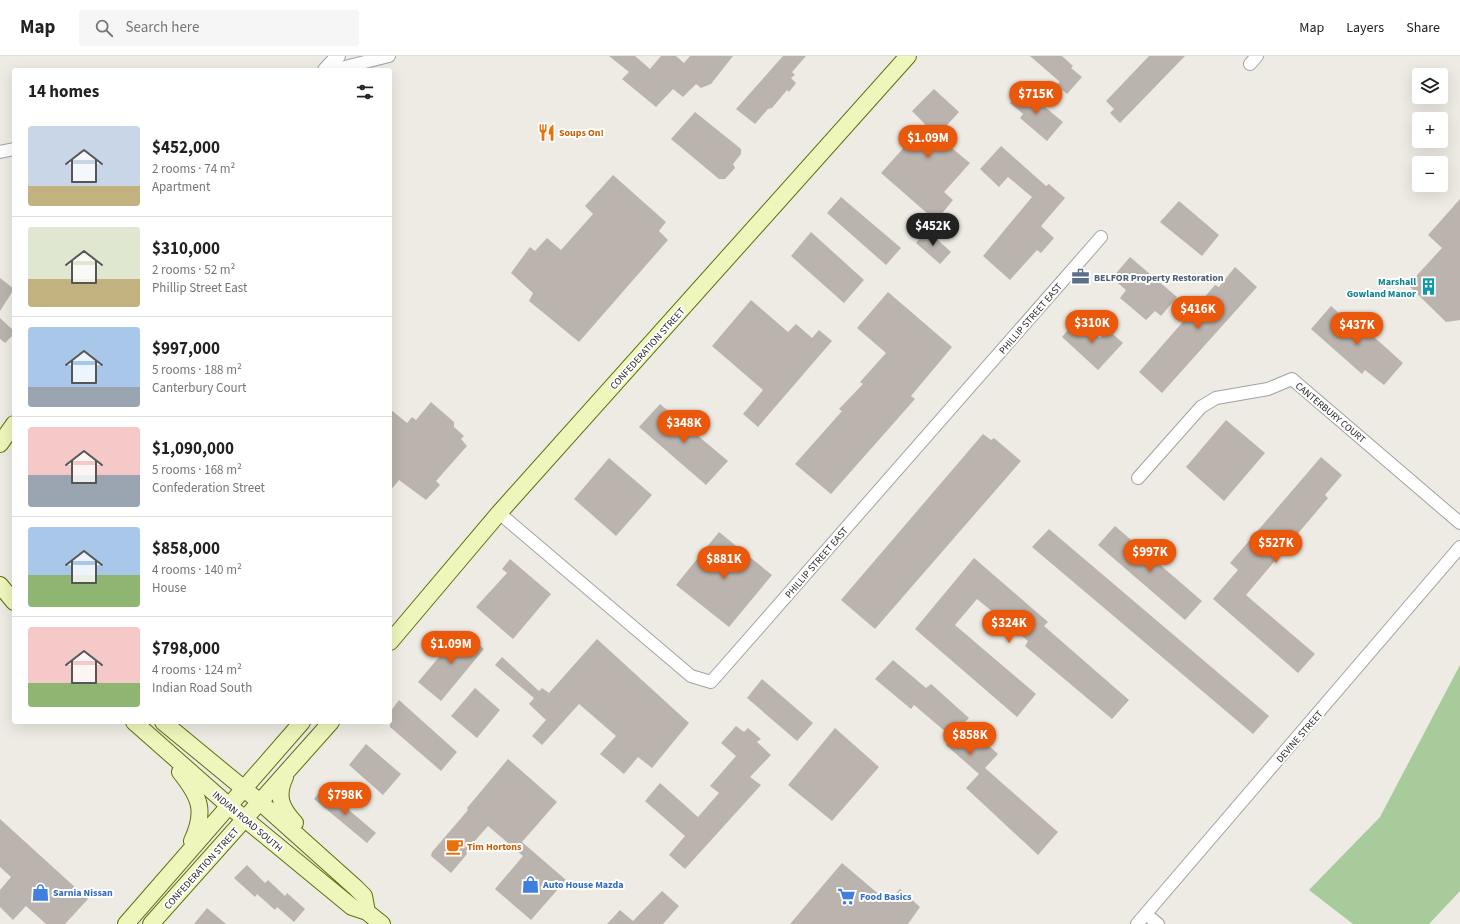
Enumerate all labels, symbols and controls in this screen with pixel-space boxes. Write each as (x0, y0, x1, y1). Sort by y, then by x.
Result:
search box (79, 10, 359, 46)
text: Map (20, 14, 55, 41)
icon: search (93, 17, 115, 39)
text: Search here (125, 17, 199, 38)
text: Map (1299, 18, 1324, 38)
text: Layers (1346, 18, 1384, 38)
text: Share (1406, 18, 1440, 38)
map controls (1412, 68, 1448, 192)
button: layers (1412, 68, 1448, 104)
text: 14 homes (28, 80, 99, 104)
icon: filters (354, 81, 376, 103)
pin: $715K (1008, 81, 1064, 115)
text: $715K (1018, 85, 1054, 103)
button: + (1412, 112, 1448, 148)
restaurant icon: Soups On! (536, 122, 556, 142)
pin: $1.09M (895, 125, 961, 159)
place label: Soups On! (559, 126, 604, 140)
text: $1.09M (907, 129, 949, 147)
text: $452,000 (152, 136, 220, 160)
icon: home (60, 142, 108, 190)
button: − (1412, 156, 1448, 192)
text: 2 rooms · 74 m² (152, 160, 235, 178)
text: Apartment (152, 178, 210, 196)
pin: $452K (905, 213, 961, 247)
text: $452K (915, 217, 951, 235)
text: $310,000 (152, 237, 220, 261)
icon: home (60, 243, 108, 291)
text: 2 rooms · 52 m² (152, 261, 235, 279)
office icon: BELFOR Property Restoration (1071, 267, 1091, 287)
place label: BELFOR Property Restoration (1094, 271, 1224, 285)
place label: Marshall Gowland Manor (1347, 275, 1416, 301)
building icon: Marshall Gowland Manor (1419, 277, 1439, 297)
text: Phillip Street East (152, 279, 247, 297)
street label: PHILLIP STREET EAST (996, 280, 1066, 357)
pin: $416K (1170, 296, 1226, 330)
text: $416K (1180, 300, 1216, 318)
street label: CONFEDERATION STREET (607, 304, 689, 393)
pin: $310K (1064, 310, 1120, 344)
pin: $437K (1329, 312, 1385, 346)
text: $310K (1074, 314, 1110, 332)
text: $437K (1339, 316, 1375, 334)
text: $997,000 (152, 337, 220, 361)
icon: home (60, 343, 108, 391)
text: 5 rooms · 188 m² (152, 361, 242, 379)
text: Canterbury Court (152, 379, 246, 397)
street label: CANTERBURY COURT (1292, 379, 1369, 447)
pin: $348K (656, 410, 712, 444)
text: $348K (666, 414, 702, 432)
text: $1,090,000 (152, 437, 234, 461)
icon: home (60, 443, 108, 491)
text: 5 rooms · 168 m² (152, 461, 242, 479)
text: Confederation Street (152, 479, 265, 497)
street label: PHILLIP STREET EAST (782, 524, 852, 601)
pin: $527K (1248, 530, 1304, 564)
text: $527K (1258, 534, 1294, 552)
text: $858,000 (152, 537, 220, 561)
pin: $997K (1122, 539, 1178, 573)
icon: home (60, 543, 108, 591)
text: $997K (1132, 543, 1168, 561)
pin: $881K (696, 546, 752, 580)
text: $881K (706, 550, 742, 568)
text: 4 rooms · 140 m² (152, 561, 242, 579)
text: House (152, 579, 187, 597)
pin: $324K (981, 610, 1037, 644)
text: $324K (991, 614, 1027, 632)
pin: $1.09M (418, 631, 484, 665)
text: $1.09M (430, 635, 472, 653)
text: $798,000 (152, 637, 220, 661)
icon: home (60, 643, 108, 691)
text: 4 rooms · 124 m² (152, 661, 242, 679)
text: Indian Road South (152, 679, 252, 697)
street label: DEVINE STREET (1273, 707, 1327, 766)
pin: $858K (942, 722, 998, 756)
text: $858K (952, 726, 988, 744)
pin: $798K (317, 782, 373, 816)
text: $798K (327, 786, 363, 804)
street label: INDIAN ROAD SOUTH (209, 788, 286, 855)
street label: CONFEDERATION STREET (161, 824, 243, 913)
cafe icon: Tim Hortons (444, 836, 464, 856)
place label: Tim Hortons (467, 840, 522, 854)
shop icon: Auto House Mazda (520, 874, 540, 894)
place label: Auto House Mazda (542, 878, 624, 892)
shop icon: Sarnia Nissan (30, 882, 50, 902)
place label: Sarnia Nissan (53, 886, 113, 900)
supermarket icon: Food Basics (837, 886, 857, 906)
place label: Food Basics (860, 890, 912, 904)

